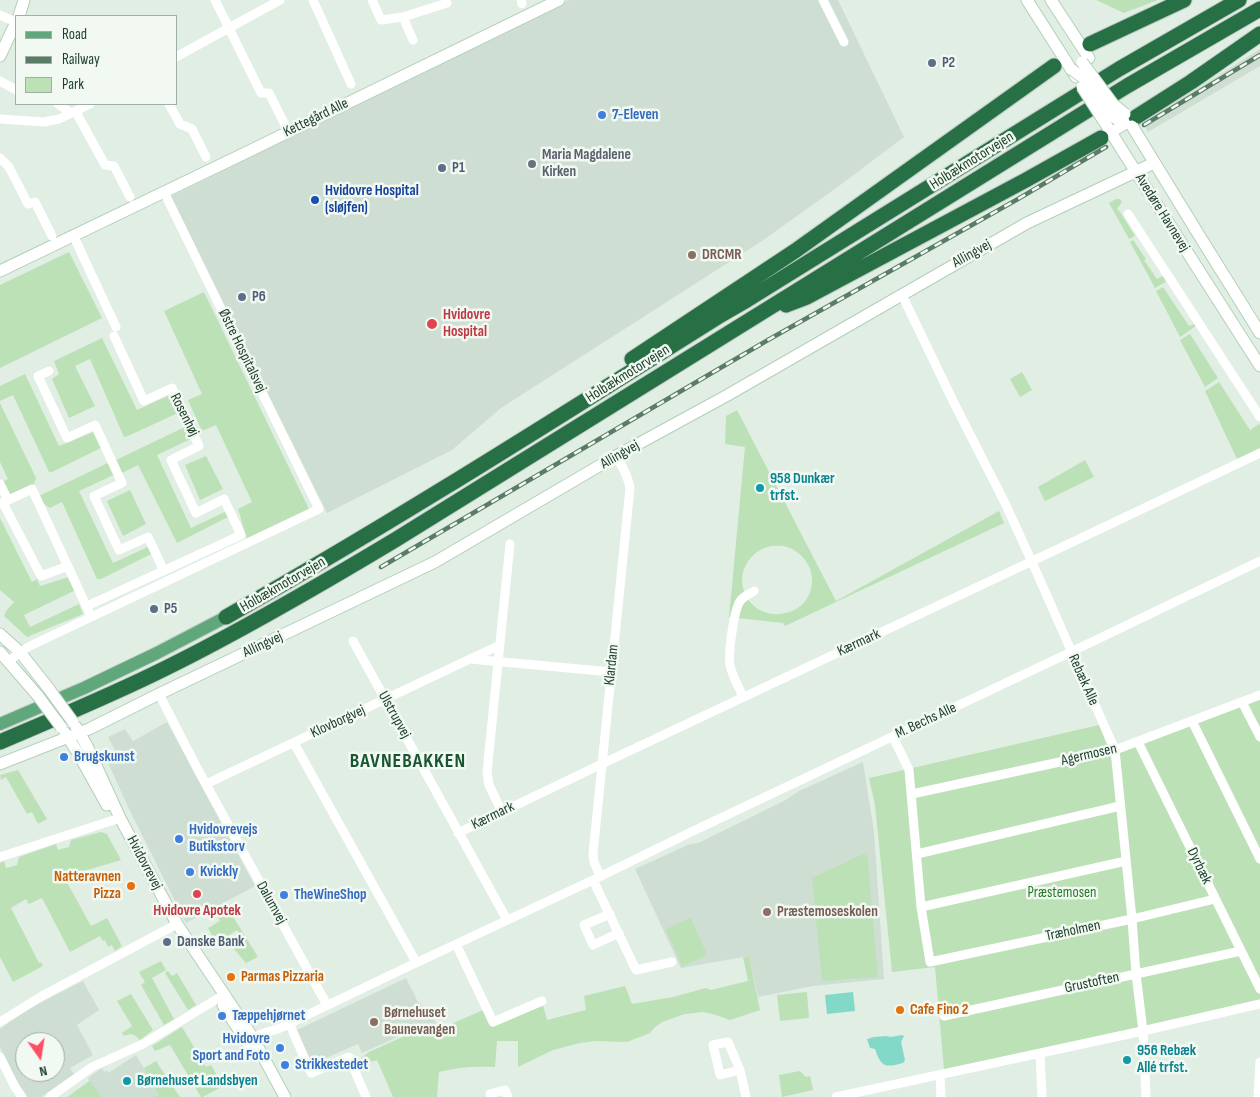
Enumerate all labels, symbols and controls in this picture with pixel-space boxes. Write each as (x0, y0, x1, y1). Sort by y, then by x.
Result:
legend (15, 15, 178, 105)
text: Road (62, 25, 87, 44)
text: Railway (62, 50, 100, 69)
place label: P2 (942, 54, 955, 72)
marker: P2 (926, 57, 938, 69)
text: Park (62, 75, 84, 94)
street label: Kettegård Alle (281, 95, 351, 141)
place label: 7-Eleven (612, 106, 659, 124)
marker: 7-Eleven (596, 109, 608, 121)
street label: Holbækmotorvejen (927, 128, 1017, 194)
place label: Maria Magdalene Kirken (542, 146, 631, 181)
marker: Maria Magdalene Kirken (526, 158, 538, 170)
place label: P1 (452, 159, 465, 177)
marker: P1 (436, 162, 448, 174)
street label: Avedøre Havnevej (1131, 171, 1193, 255)
place label: Hvidovre Hospital (sløjfen) (325, 182, 419, 217)
marker: Hvidovre Hospital (sløjfen) (309, 194, 321, 206)
street label: Allingvej (949, 236, 995, 272)
place label: DRCMR (702, 246, 742, 264)
marker: DRCMR (686, 249, 698, 261)
place label: P6 (252, 288, 266, 306)
marker: P6 (236, 291, 248, 303)
street label: Østre Hospitalsvej (214, 306, 270, 396)
place label: Hvidovre Hospital (443, 306, 490, 341)
marker: Hvidovre Hospital (425, 317, 439, 331)
street label: Holbækmotorvejen (583, 341, 673, 407)
street label: Rosenhøj (166, 390, 202, 440)
street label: Allingvej (597, 437, 643, 473)
place label: 958 Dunkær trfst. (770, 470, 835, 505)
marker: 958 Dunkær trfst. (754, 482, 766, 494)
street label: Holbækmotorvejen (237, 553, 329, 617)
place label: P5 (164, 600, 177, 618)
marker: P5 (148, 603, 160, 615)
street label: Kærmark (835, 625, 883, 661)
street label: Allingvej (240, 628, 286, 662)
street label: Klardam (601, 644, 623, 686)
street label: Rebæk Alle (1064, 652, 1102, 708)
street label: Ulstrupvej (374, 688, 414, 742)
street label: M. Bechs Alle (893, 699, 959, 743)
street label: Klovborgvej (308, 702, 368, 742)
street label: Agermosen (1059, 740, 1119, 770)
place label: Brugskunst (74, 748, 135, 766)
district label: BAVNEBAKKEN (348, 750, 468, 774)
marker: Brugskunst (58, 751, 70, 763)
street label: Kærmark (469, 798, 517, 834)
place label: Hvidovrevejs Butikstorv (189, 821, 258, 856)
street label: Hvidovrevej (122, 833, 166, 893)
marker: Hvidovrevejs Butikstorv (173, 833, 185, 845)
street label: Dyrbæk (1183, 845, 1215, 887)
place label: Kvickly (200, 863, 238, 881)
marker: Kvickly (184, 866, 196, 878)
place label: Natteravnen Pizza (54, 868, 121, 903)
street label: Dalumvej (252, 878, 290, 928)
marker: Natteravnen Pizza (125, 880, 137, 892)
park label: Præstemosen (1028, 884, 1096, 902)
place label: TheWineShop (294, 886, 367, 904)
marker: Hvidovre Apotek (191, 888, 203, 900)
marker: TheWineShop (278, 889, 290, 901)
place label: Hvidovre Apotek (153, 902, 241, 920)
place label: Præstemoseskolen (777, 903, 878, 921)
marker: Præstemoseskolen (761, 906, 773, 918)
street label: Træholmen (1044, 916, 1102, 946)
place label: Danske Bank (177, 933, 244, 951)
marker: Danske Bank (161, 936, 173, 948)
place label: Parmas Pizzaria (241, 968, 324, 986)
street label: Grustoften (1063, 968, 1121, 998)
marker: Parmas Pizzaria (225, 971, 237, 983)
place label: Cafe Fino 2 (910, 1001, 968, 1019)
place label: Børnehuset Baunevangen (384, 1004, 455, 1039)
marker: Cafe Fino 2 (894, 1004, 906, 1016)
place label: Tæppehjørnet (232, 1007, 305, 1025)
marker: Tæppehjørnet (216, 1010, 228, 1022)
marker: Børnehuset Baunevangen (368, 1016, 380, 1028)
place label: Hvidovre Sport and Foto (192, 1030, 270, 1065)
north arrow (15, 1032, 65, 1082)
marker: Hvidovre Sport and Foto (274, 1042, 286, 1054)
place label: 956 Rebæk Allé trfst. (1137, 1042, 1196, 1077)
marker: 956 Rebæk Allé trfst. (1121, 1054, 1133, 1066)
place label: Strikkestedet (295, 1056, 368, 1074)
marker: Strikkestedet (279, 1059, 291, 1071)
text: N (38, 1062, 49, 1080)
place label: Børnehuset Landsbyen (137, 1072, 258, 1090)
marker: Børnehuset Landsbyen (121, 1075, 133, 1087)

